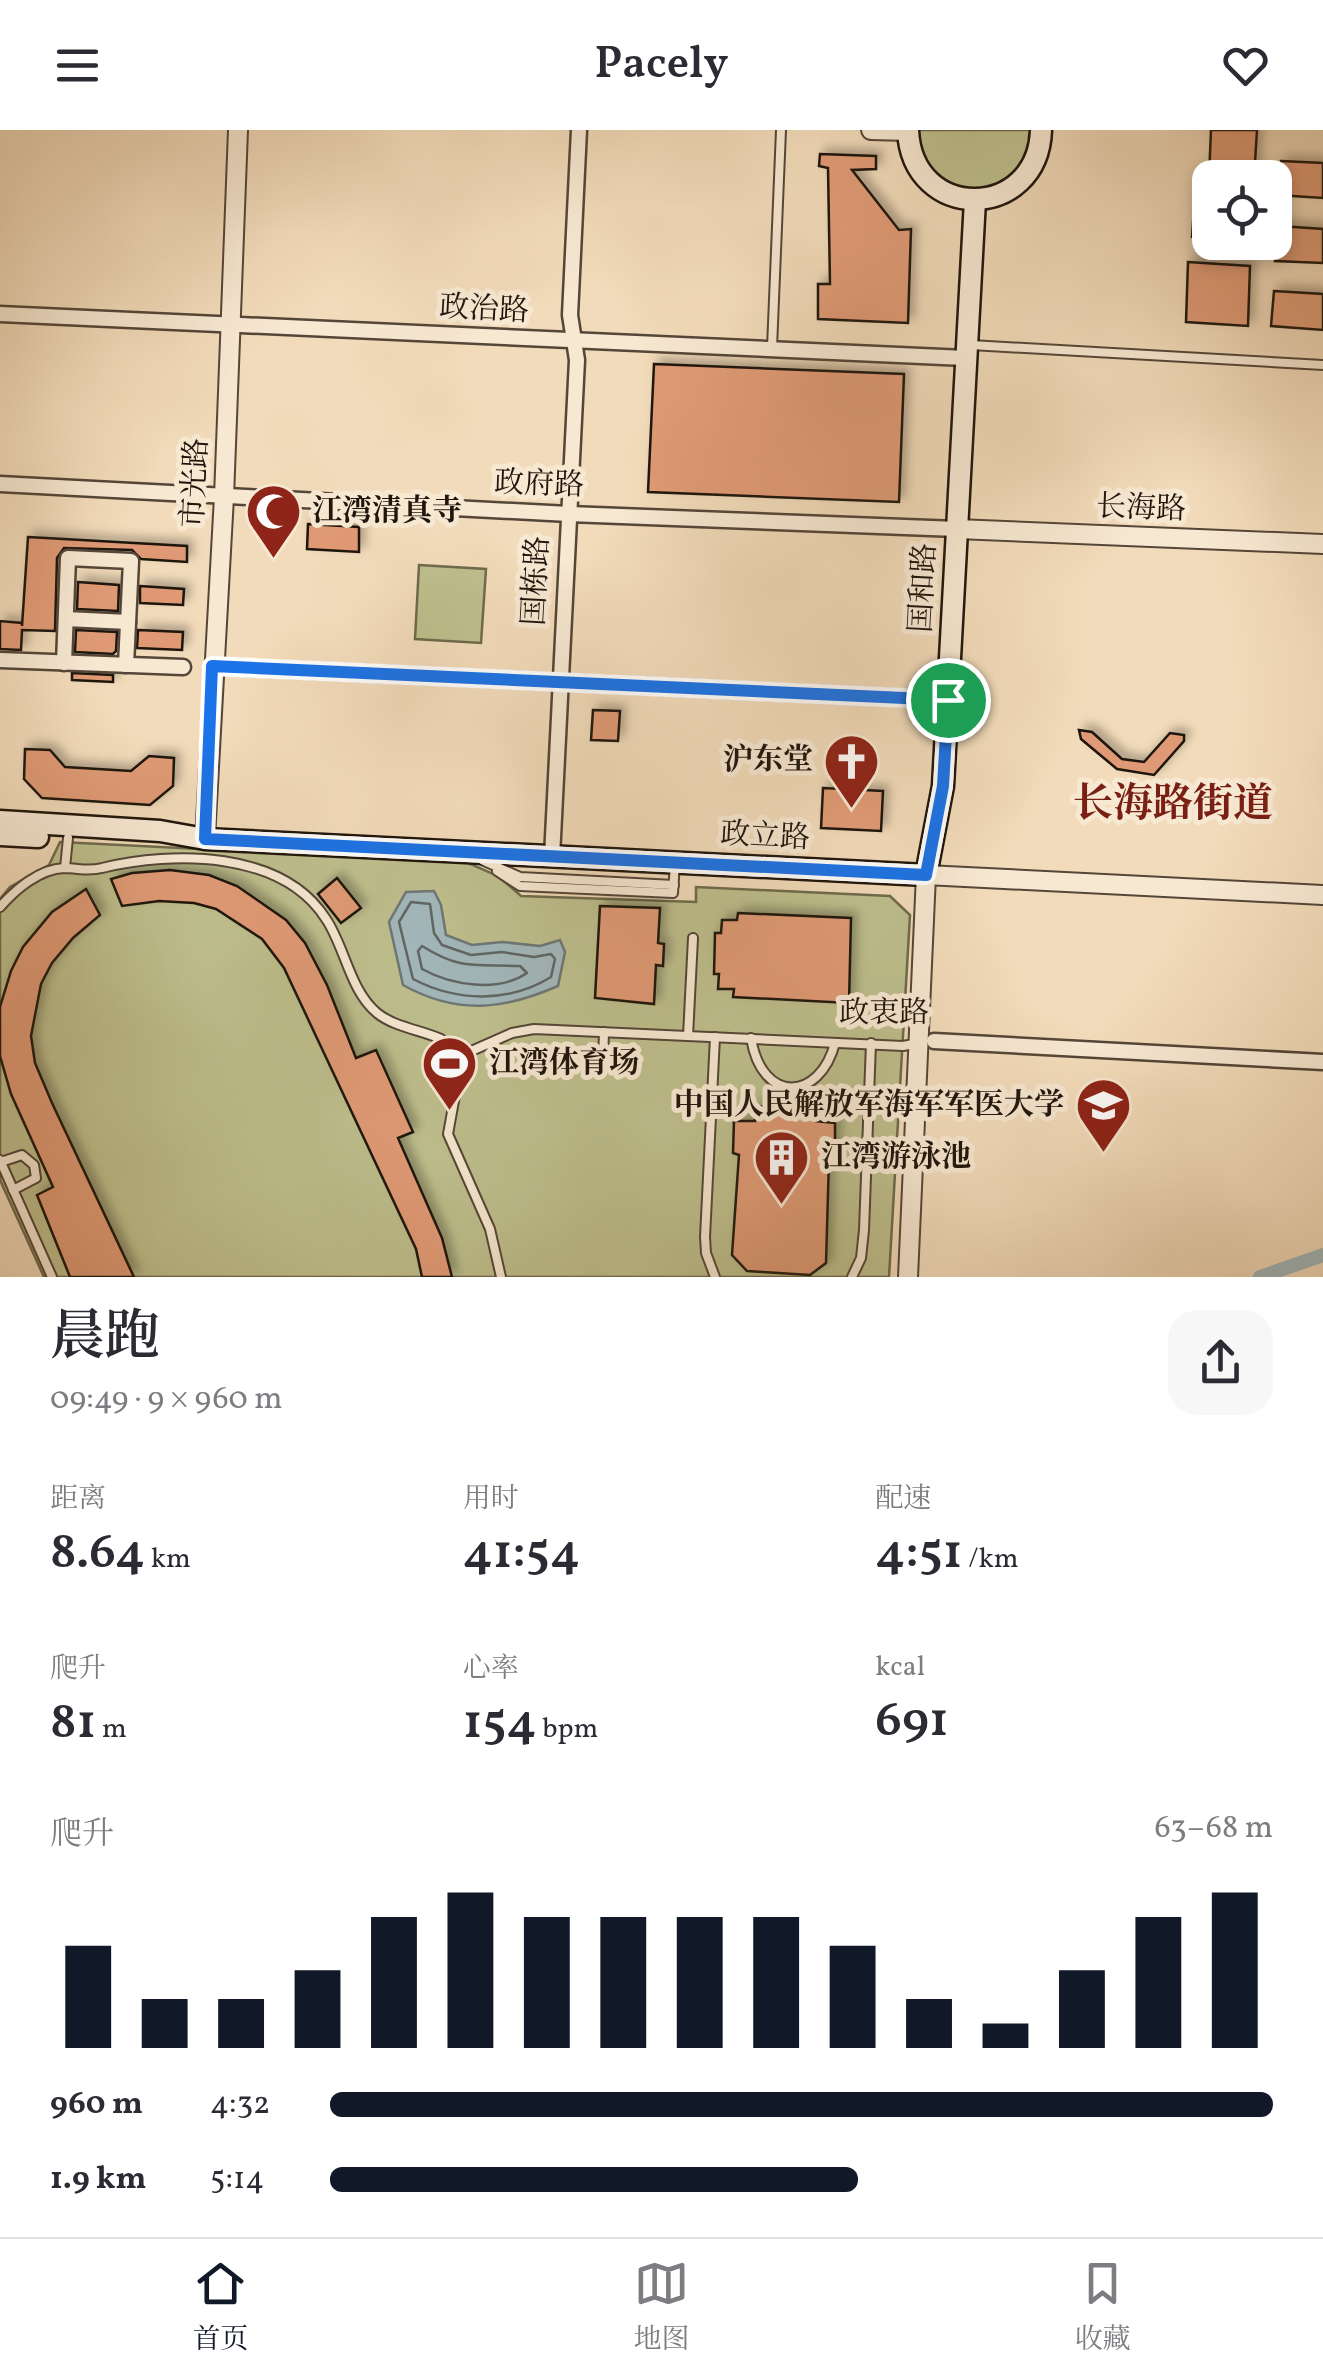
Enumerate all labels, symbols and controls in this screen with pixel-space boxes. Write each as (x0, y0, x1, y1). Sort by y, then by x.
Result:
text: Pacely (595, 34, 728, 97)
icon: menu (50, 38, 105, 93)
icon: heart (1218, 38, 1273, 93)
map controls (1192, 160, 1292, 260)
button: locate (1192, 160, 1292, 260)
street label: 政治路 (438, 287, 530, 333)
street label: 市光路 (173, 437, 219, 529)
street label: 政府路 (493, 462, 585, 508)
mosque icon: 江湾清真寺 (243, 482, 303, 561)
street label: 长海路 (1095, 486, 1187, 532)
place label: 江湾清真寺 (312, 491, 462, 533)
street label: 国栋路 (514, 535, 560, 627)
street label: 国和路 (901, 542, 947, 634)
pin (906, 658, 991, 743)
icon: arrive (921, 673, 976, 728)
church icon: 沪东堂 (822, 731, 882, 810)
place label: 沪东堂 (723, 740, 813, 782)
district label: 长海路街道 (1073, 778, 1273, 834)
street label: 政立路 (719, 814, 811, 860)
street label: 政衷路 (839, 993, 929, 1035)
sports icon: 江湾体育场 (420, 1034, 480, 1113)
place label: 江湾体育场 (489, 1043, 639, 1085)
school or university icon: 中国人民解放军海军军医大学 (1073, 1076, 1133, 1155)
place label: 中国人民解放军海军军医大学 (674, 1085, 1064, 1127)
building icon: 江湾游泳池 (752, 1128, 812, 1207)
place label: 江湾游泳池 (821, 1137, 971, 1179)
text: 晨跑 (50, 1302, 160, 1378)
button: share (1168, 1310, 1273, 1415)
text: 09:49 · 9 × 960 m (50, 1378, 283, 1422)
text: 距离 (50, 1480, 106, 1519)
text: 用时 (463, 1480, 519, 1519)
text: 配速 (875, 1480, 931, 1519)
text: 8.64 (50, 1519, 145, 1589)
text: 41:54 (463, 1519, 580, 1589)
text: 4:51 (875, 1519, 963, 1589)
text: km (145, 1540, 191, 1579)
text: /km (963, 1540, 1018, 1579)
text: kcal (875, 1648, 925, 1687)
text: 爬升 (50, 1650, 106, 1689)
text: 心率 (463, 1650, 519, 1689)
text: 691 (875, 1687, 949, 1757)
text: 81 (50, 1689, 96, 1759)
text: 154 (463, 1689, 537, 1759)
text: m (96, 1710, 127, 1749)
text: bpm (537, 1710, 598, 1749)
text: 63–68 m (1155, 1807, 1273, 1851)
text: 爬升 (50, 1814, 114, 1858)
text: 960 m (50, 2083, 143, 2127)
text: 4:32 (210, 2083, 270, 2127)
text: 1.9 km (50, 2158, 146, 2202)
text: 5:14 (210, 2158, 264, 2202)
tab: 首页 (192, 2256, 249, 2360)
tab: 地图 (633, 2256, 690, 2360)
tab: 收藏 (1074, 2256, 1131, 2360)

